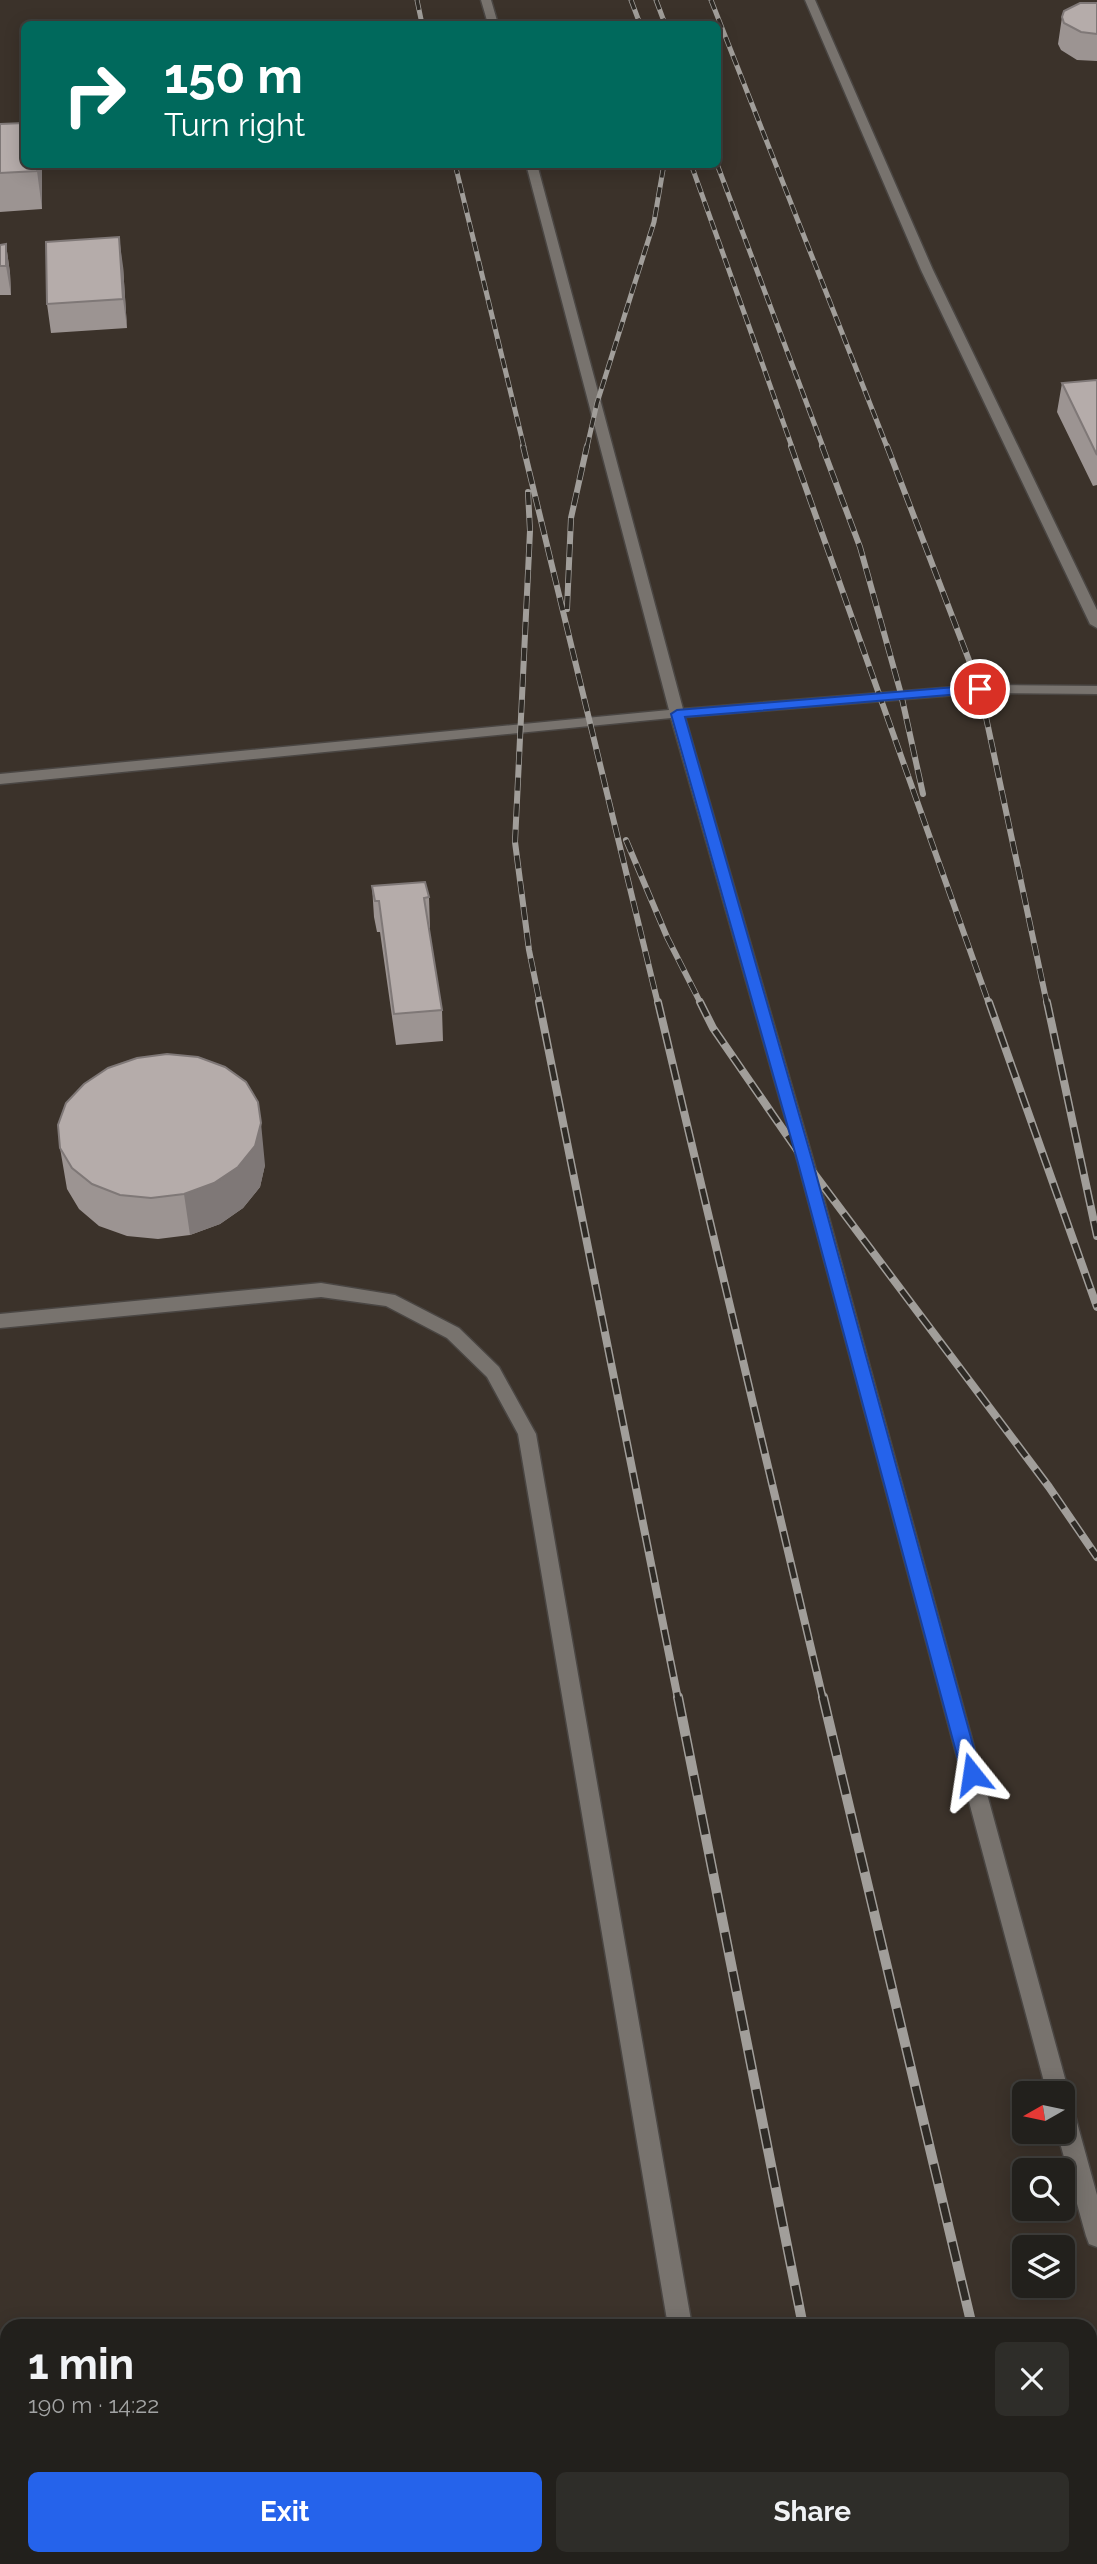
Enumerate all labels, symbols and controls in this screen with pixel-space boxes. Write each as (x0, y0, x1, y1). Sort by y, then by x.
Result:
text: 150 m (164, 47, 303, 104)
icon: right (49, 49, 140, 140)
text: Turn right (164, 106, 305, 143)
pin (950, 659, 1010, 719)
icon: arrive (961, 670, 999, 708)
position arrow (935, 1737, 1009, 1811)
north arrow (1012, 2081, 1074, 2144)
map controls (1012, 2081, 1075, 2298)
button: search (1012, 2158, 1075, 2221)
button: layers (1012, 2235, 1075, 2298)
text: 1 min (28, 2340, 134, 2389)
button: close (995, 2342, 1069, 2416)
text: 190 m · 14:22 (28, 2391, 159, 2418)
button: Exit (28, 2472, 542, 2552)
button: Share (556, 2472, 1069, 2552)

